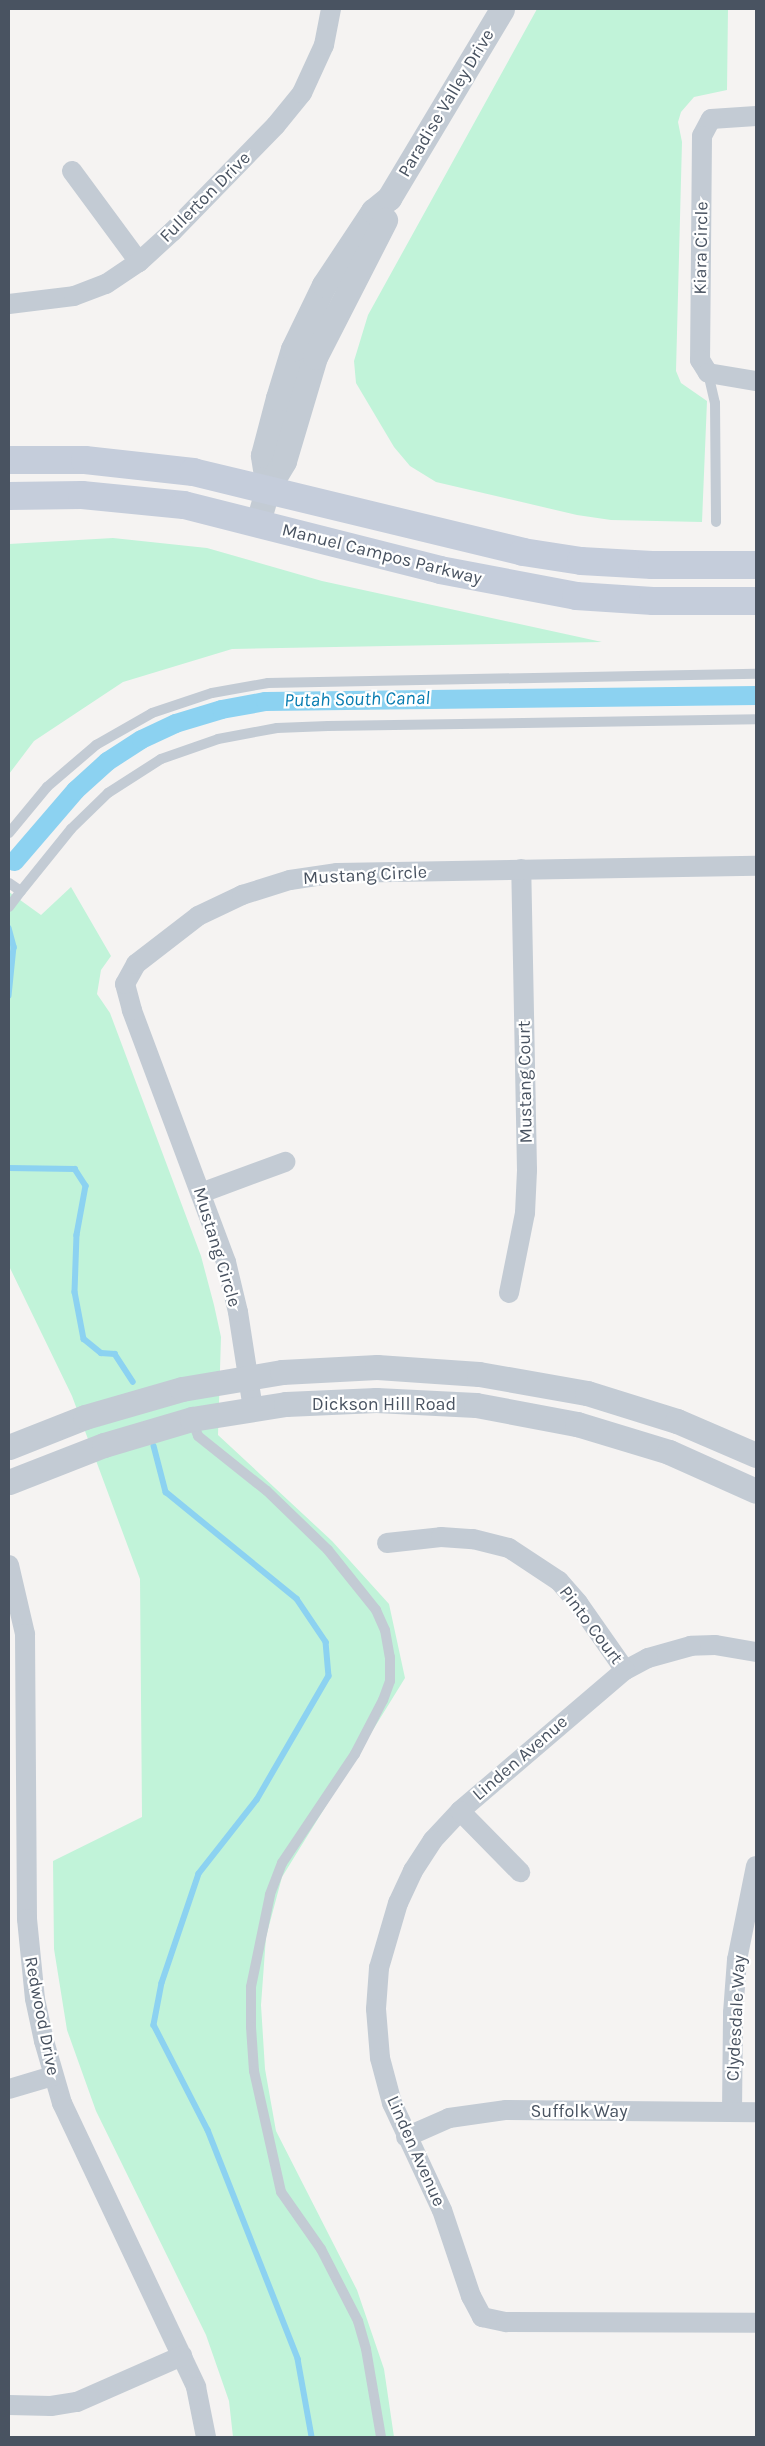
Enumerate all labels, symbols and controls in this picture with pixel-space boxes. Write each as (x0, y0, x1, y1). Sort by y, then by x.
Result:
street label: Paradise Valley Drive (393, 25, 499, 181)
street label: Fullerton Drive (155, 147, 255, 247)
street label: Kiara Circle (689, 201, 713, 295)
street label: Manuel Campos Parkway (280, 519, 484, 589)
water label: Putah South Canal (284, 687, 430, 713)
street label: Mustang Circle (302, 861, 428, 889)
street label: Mustang Court (513, 1021, 537, 1143)
street label: Mustang Circle (189, 1185, 245, 1309)
street label: Dickson Hill Road (312, 1393, 456, 1415)
street label: Pinto Court (555, 1582, 627, 1668)
street label: Linden Avenue (468, 1711, 572, 1805)
street label: Clydesdale Way (722, 1954, 750, 2082)
street label: Redwood Drive (20, 1955, 64, 2077)
street label: Linden Avenue (382, 2092, 450, 2210)
street label: Suffolk Way (530, 2100, 628, 2122)

